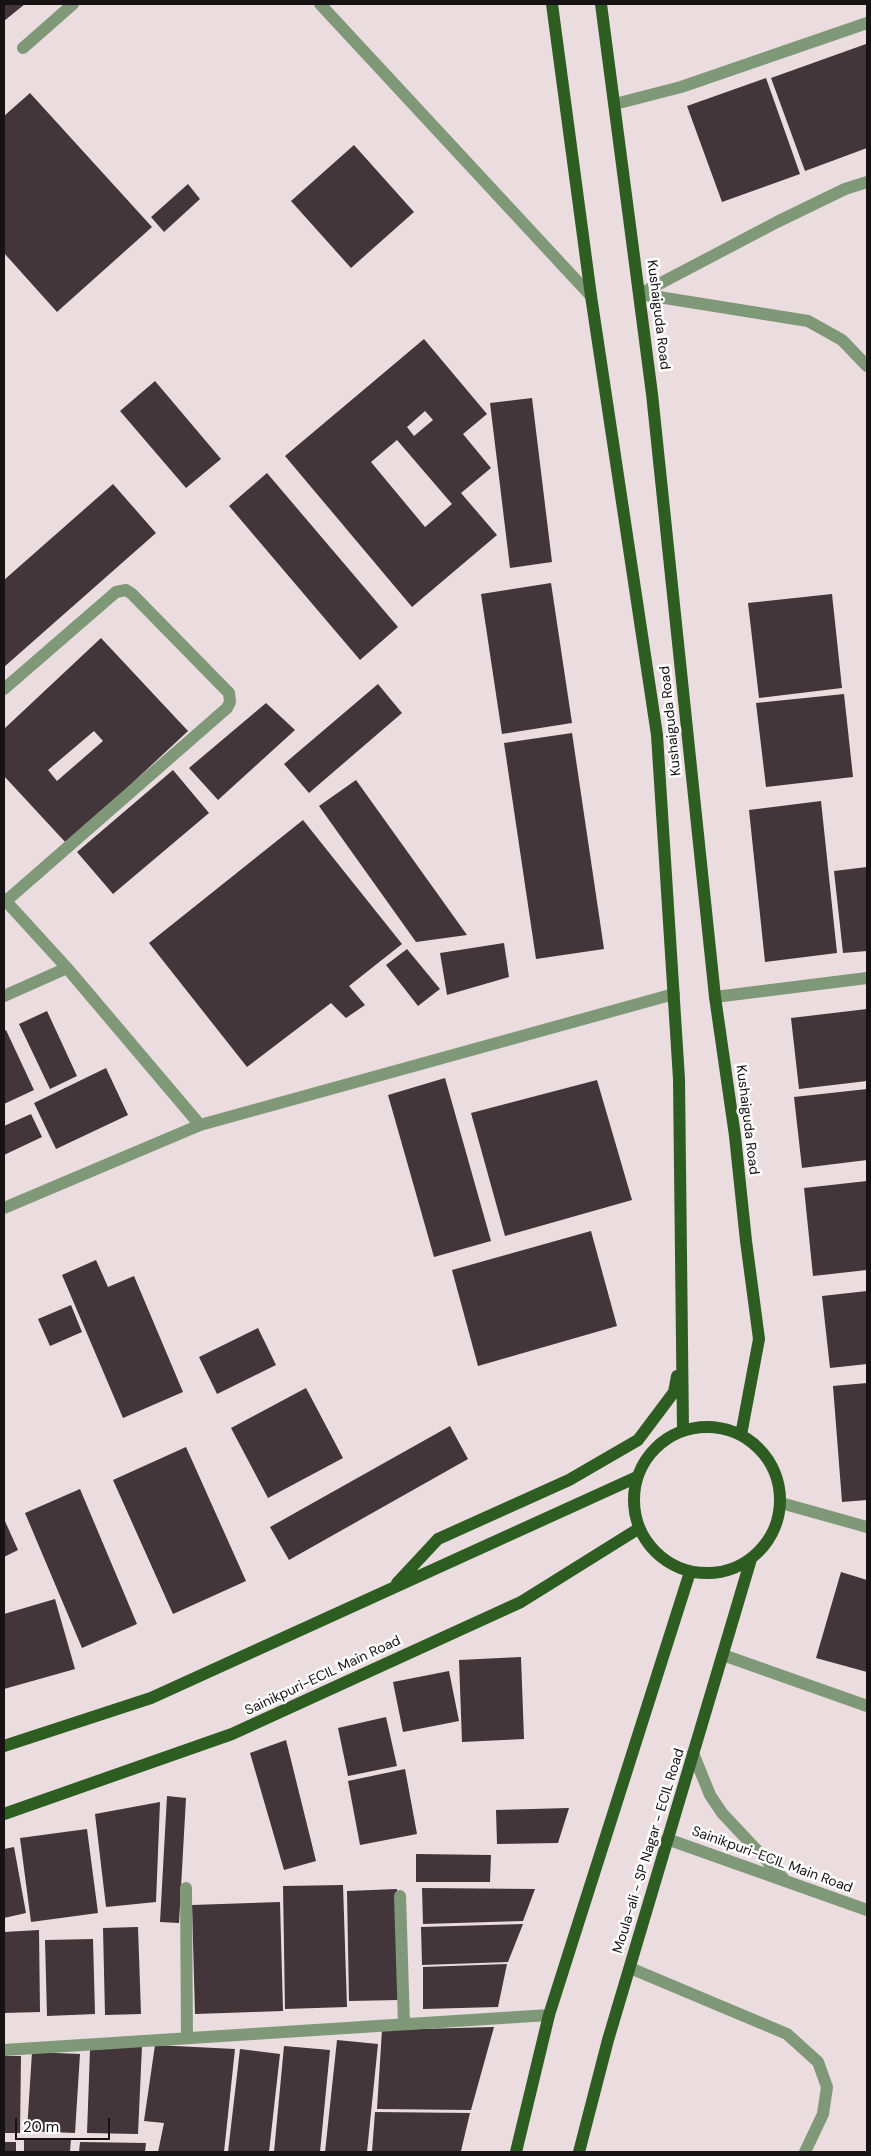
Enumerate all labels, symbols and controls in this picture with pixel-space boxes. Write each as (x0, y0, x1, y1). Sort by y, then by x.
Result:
street label: Kushaiguda Road (643, 259, 673, 371)
street label: Kushaiguda Road (657, 665, 685, 777)
street label: Kushaiguda Road (732, 1064, 762, 1176)
street label: Sainikpuri-ECIL Main Road (242, 1632, 404, 1720)
street label: Moula-ali - SP Nagar - ECIL Road (610, 1747, 688, 1955)
street label: Sainikpuri-ECIL Main Road (689, 1823, 855, 1897)
scale bar (18, 2108, 112, 2140)
text: 20 m (23, 2117, 59, 2137)

